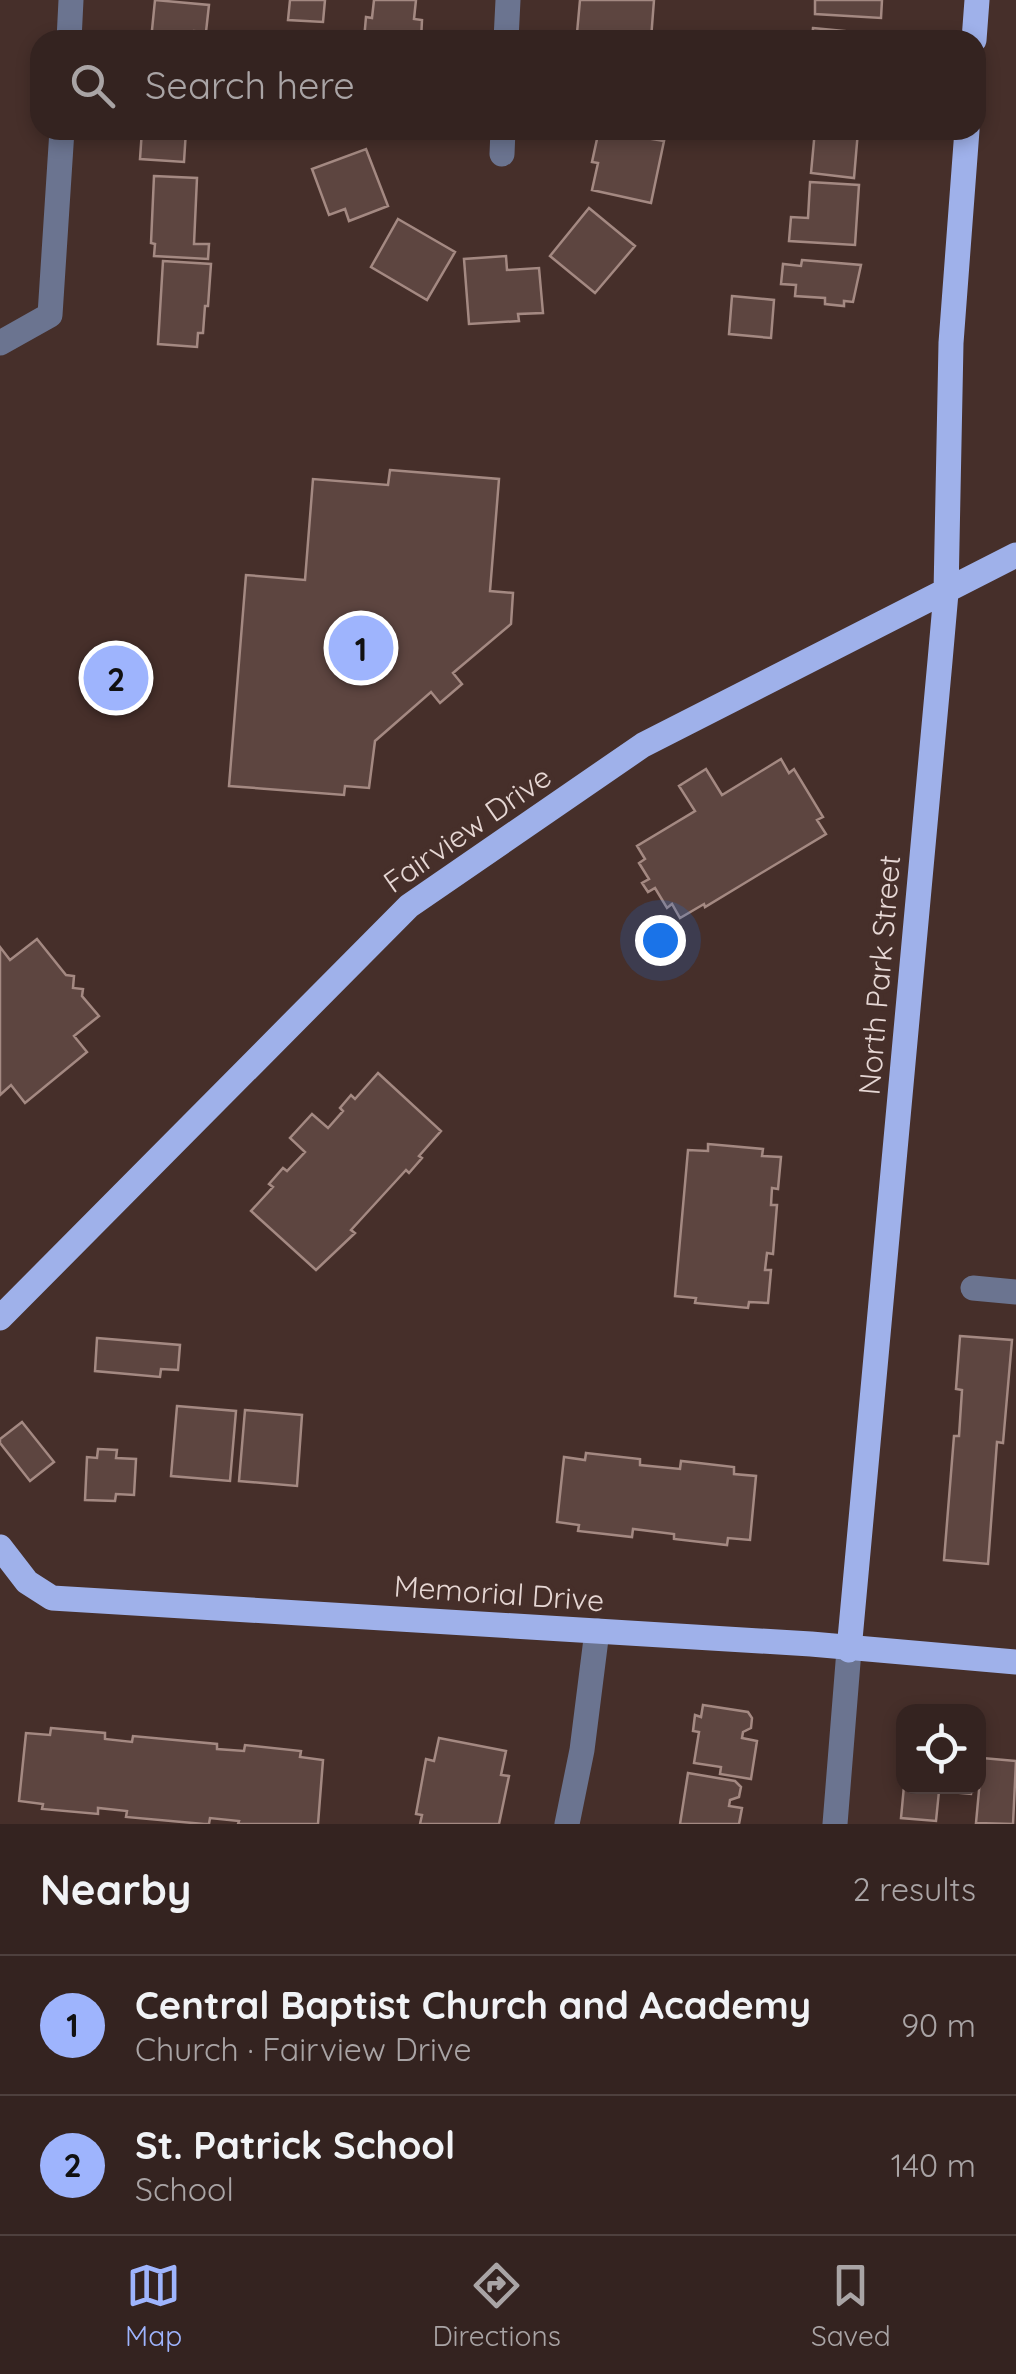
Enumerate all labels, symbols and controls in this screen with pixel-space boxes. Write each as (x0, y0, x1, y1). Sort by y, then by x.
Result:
search box (30, 30, 986, 140)
icon: search (65, 58, 120, 113)
text: Search here (145, 61, 355, 109)
pin: 1 (328, 610, 394, 686)
pin: 2 (84, 640, 148, 716)
street label: Fairview Drive (376, 757, 558, 901)
street label: North Park Street (850, 853, 908, 1097)
your location (635, 915, 686, 966)
street label: Memorial Drive (393, 1567, 605, 1619)
map controls (896, 1704, 986, 1794)
button: locate (896, 1704, 986, 1794)
text: Nearby (40, 1863, 191, 1916)
text: 2 results (853, 1869, 976, 1909)
text: Central Baptist Church and Academy (135, 1981, 811, 2029)
text: 1 (66, 2005, 79, 2045)
text: 90 m (901, 2005, 976, 2045)
text: Church · Fairview Drive (135, 2029, 472, 2069)
text: St. Patrick School (135, 2121, 455, 2169)
text: 2 (63, 2145, 82, 2185)
text: 140 m (891, 2145, 976, 2185)
text: School (135, 2169, 234, 2209)
tab: Map (125, 2258, 182, 2353)
tab: Directions (432, 2258, 561, 2353)
tab: Saved (811, 2258, 891, 2353)

